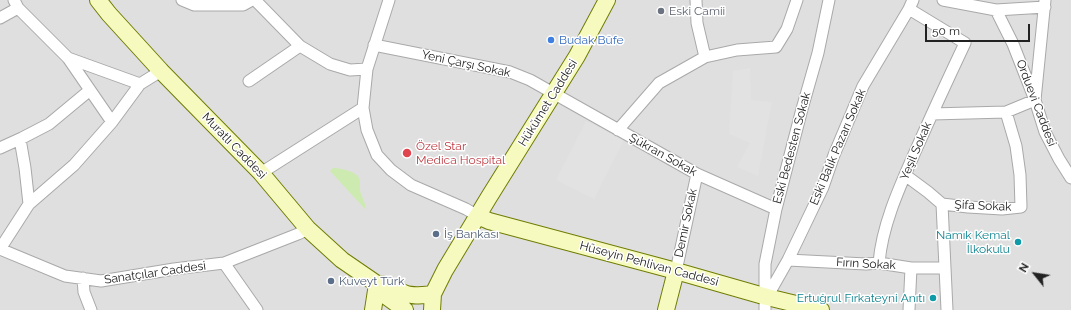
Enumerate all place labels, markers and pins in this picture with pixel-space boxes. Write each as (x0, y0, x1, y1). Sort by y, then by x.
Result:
place label: Eski Camii (669, 4, 725, 18)
marker: Eski Camii (656, 6, 666, 16)
place label: Budak Büfe (559, 33, 623, 47)
marker: Budak Büfe (546, 35, 556, 45)
place label: Özel Star Medica Hospital (416, 139, 505, 167)
marker: Özel Star Medica Hospital (401, 147, 413, 159)
place label: İş Bankası (444, 227, 499, 241)
place label: Namık Kemal İlkokulu (936, 228, 1010, 256)
marker: İş Bankası (431, 229, 441, 239)
marker: Namık Kemal İlkokulu (1013, 237, 1023, 247)
place label: Kuveyt Türk (339, 274, 404, 288)
marker: Kuveyt Türk (326, 276, 336, 286)
place label: Ertuğrul Fırkateyni Anıtı (797, 291, 925, 305)
marker: Ertuğrul Fırkateyni Anıtı (928, 293, 938, 303)

